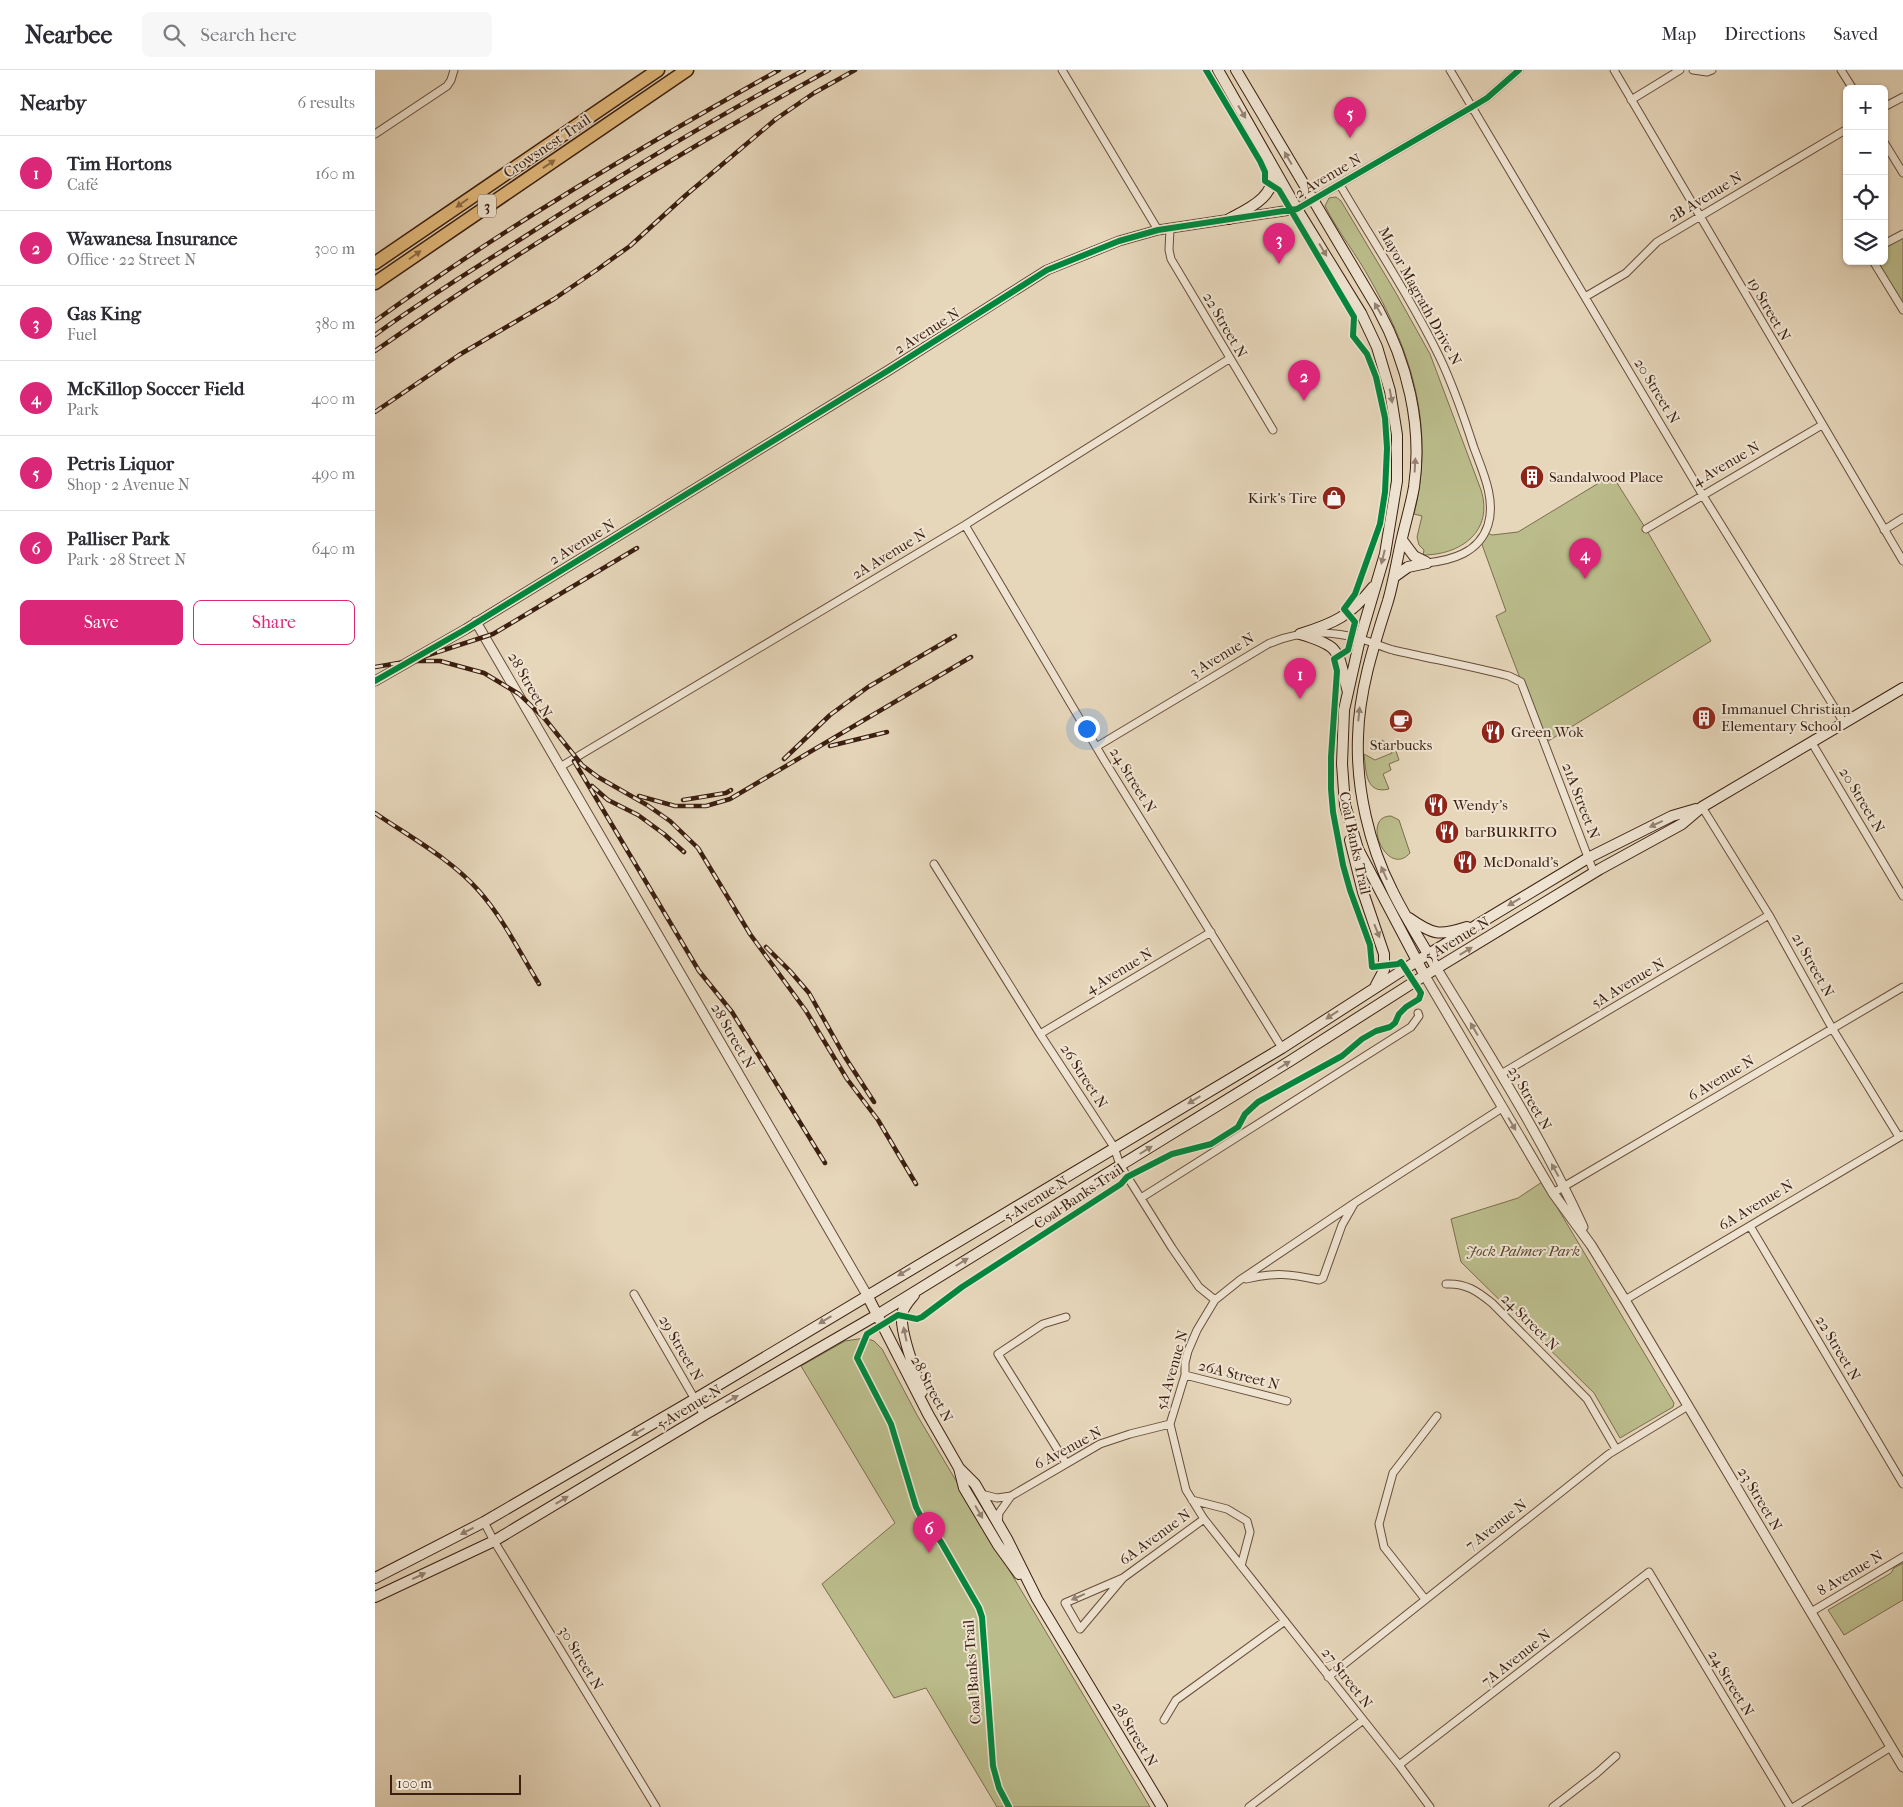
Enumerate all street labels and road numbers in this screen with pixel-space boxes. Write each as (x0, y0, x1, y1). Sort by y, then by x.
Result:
street label: Crowsnest Trail (500, 110, 594, 182)
street label: 2 Avenue N (1291, 149, 1365, 202)
street label: 2B Avenue N (1664, 167, 1746, 226)
road number: 3 (478, 194, 496, 218)
street label: Mayor Magrath Drive N (1374, 224, 1466, 369)
street label: 19 Street N (1744, 274, 1795, 345)
street label: 22 Street N (1199, 289, 1251, 362)
street label: 2 Avenue N (891, 303, 964, 358)
street label: 20 Street N (1630, 355, 1684, 428)
street label: 4 Avenue N (1689, 437, 1764, 491)
street label: 2 Avenue N (546, 515, 619, 569)
street label: 2A Avenue N (849, 524, 930, 583)
street label: 3 Avenue N (1186, 628, 1258, 681)
street label: 28 Street N (504, 649, 556, 721)
street label: 24 Street N (1106, 744, 1161, 817)
street label: 21A Street N (1558, 760, 1604, 842)
street label: 20 Street N (1835, 764, 1889, 837)
street label: Coal Banks Trail (1335, 790, 1375, 896)
street label: 5 Avenue N (1421, 912, 1493, 965)
street label: 21 Street N (1788, 930, 1838, 1001)
street label: 4 Avenue N (1082, 944, 1156, 998)
street label: 5A Avenue N (1588, 954, 1668, 1012)
street label: 28 Street N (707, 1000, 759, 1072)
street label: 26 Street N (1057, 1040, 1112, 1112)
street label: 6 Avenue N (1684, 1051, 1758, 1105)
street label: 23 Street N (1504, 1063, 1556, 1134)
street label: Coal Banks Trail (1031, 1159, 1127, 1233)
street label: 5 Avenue N (1000, 1172, 1072, 1226)
street label: 6A Avenue N (1715, 1175, 1797, 1234)
street label: 24 Street N (1497, 1289, 1563, 1355)
street label: 29 Street N (655, 1312, 707, 1385)
street label: 22 Street N (1812, 1312, 1865, 1384)
street label: 5A Avenue N (1152, 1327, 1192, 1412)
street label: 28 Street N (907, 1353, 957, 1426)
street label: 26A Street N (1197, 1356, 1282, 1394)
street label: 5 Avenue N (653, 1380, 725, 1433)
street label: 6 Avenue N (1031, 1422, 1106, 1473)
street label: 23 Street N (1734, 1464, 1786, 1535)
street label: 7 Avenue N (1462, 1495, 1531, 1555)
street label: 6A Avenue N (1116, 1505, 1195, 1569)
street label: 8 Avenue N (1814, 1546, 1887, 1600)
street label: Coal Banks Trail (959, 1619, 985, 1725)
street label: 30 Street N (555, 1623, 608, 1694)
street label: 7A Avenue N (1478, 1625, 1555, 1691)
street label: 27 Street N (1318, 1644, 1377, 1713)
street label: 24 Street N (1704, 1647, 1758, 1720)
street label: 28 Street N (1109, 1698, 1162, 1770)

